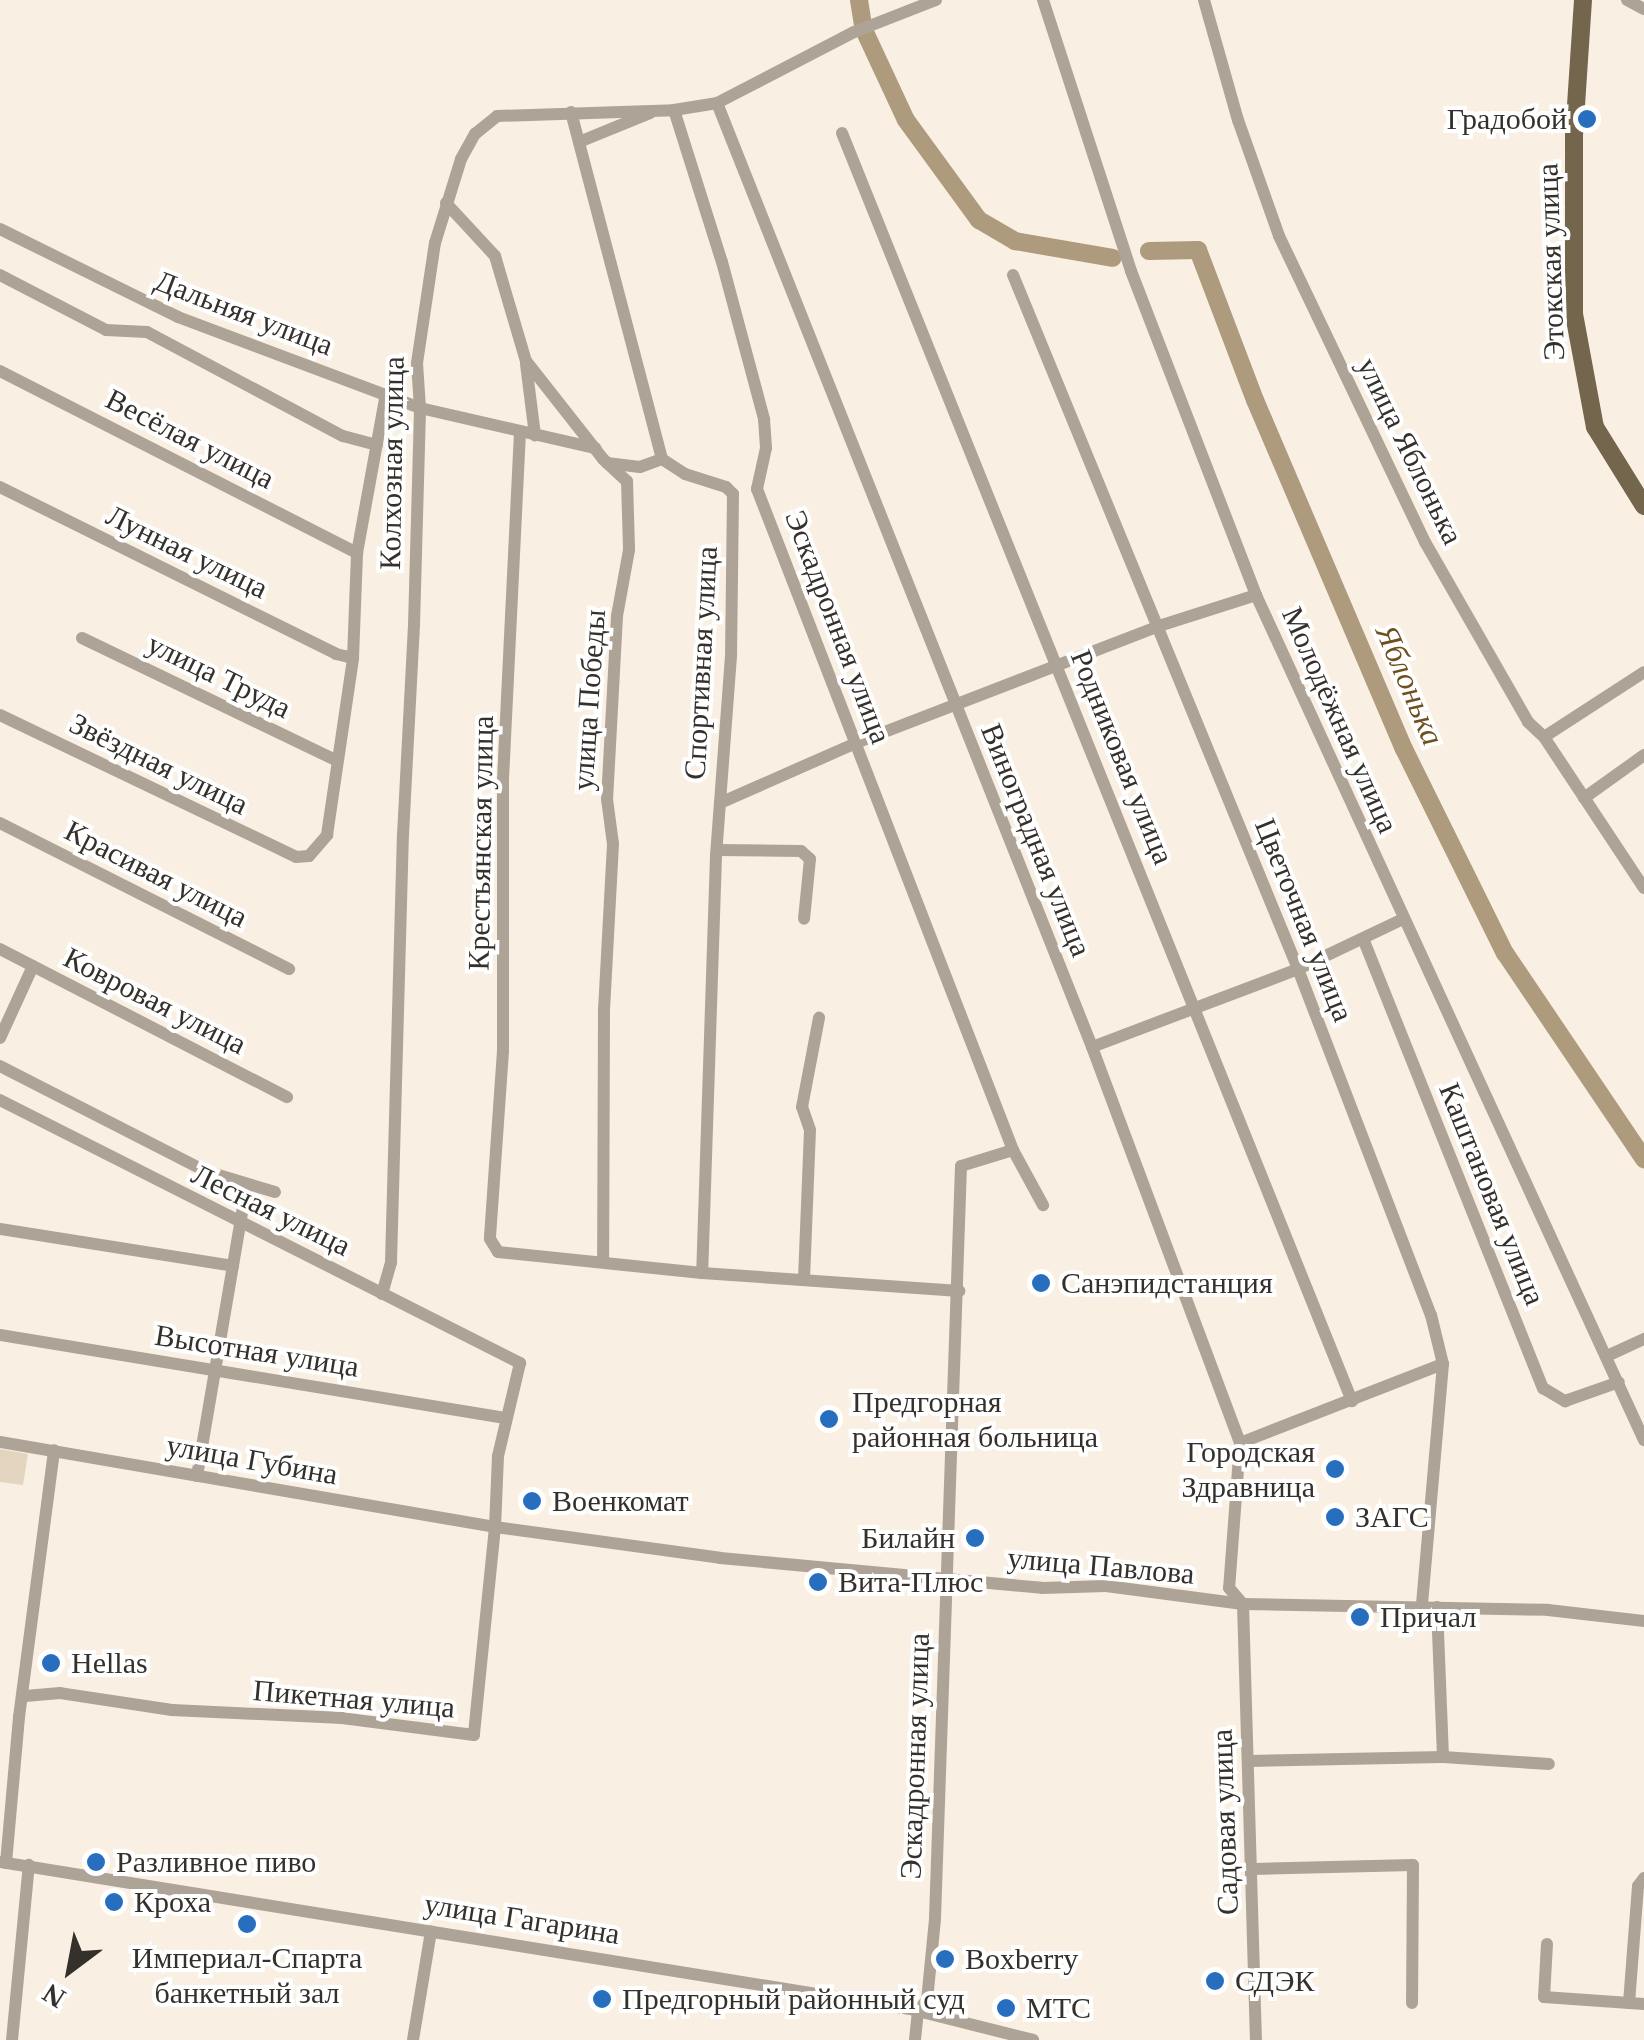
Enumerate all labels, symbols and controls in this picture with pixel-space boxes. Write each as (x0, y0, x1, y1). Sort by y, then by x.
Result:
place label: Градобой (1447, 101, 1567, 137)
marker: Градобой (1576, 108, 1598, 130)
street label: Этокская улица (1530, 163, 1572, 361)
street label: Дальняя улица (150, 263, 338, 363)
street label: улица Яблонька (1349, 352, 1471, 550)
street label: Колхозная улица (372, 356, 412, 570)
street label: Весёлая улица (100, 381, 280, 497)
street label: Лунная улица (100, 497, 274, 607)
street label: Эскадронная улица (777, 505, 899, 749)
street label: Спортивная улица (677, 545, 725, 781)
street label: Молодёжная улица (1274, 601, 1406, 839)
street label: улица Победы (565, 608, 613, 792)
water label: Яблонька (1367, 619, 1453, 751)
street label: улица Труда (141, 626, 297, 726)
street label: Родниковая улица (1063, 645, 1181, 869)
street label: Звёздная улица (64, 705, 254, 823)
street label: Крестьянская улица (461, 715, 501, 971)
street label: Виноградная улица (973, 718, 1099, 962)
street label: Красивая улица (59, 813, 253, 935)
street label: Цветочная улица (1247, 813, 1361, 1027)
street label: Ковровая улица (58, 940, 252, 1062)
street label: Каштановая улица (1431, 1078, 1553, 1310)
street label: Лесная улица (186, 1156, 356, 1264)
place label: Санэпидстанция (1061, 1265, 1273, 1301)
marker: Санэпидстанция (1030, 1272, 1052, 1294)
street label: Высотная улица (152, 1317, 362, 1385)
place label: Предгорная районная больница (852, 1384, 1098, 1454)
marker: Предгорная районная больница (816, 1406, 842, 1432)
street label: улица Губина (164, 1427, 340, 1493)
place label: Городская Здравница (1181, 1434, 1315, 1504)
marker: Городская Здравница (1324, 1458, 1346, 1480)
place label: Военкомат (552, 1483, 689, 1519)
marker: Военкомат (521, 1490, 543, 1512)
place label: ЗАГС (1355, 1499, 1429, 1535)
marker: ЗАГС (1324, 1506, 1346, 1528)
place label: Билайн (861, 1520, 955, 1556)
marker: Билайн (964, 1527, 986, 1549)
street label: улица Павлова (1006, 1540, 1196, 1592)
place label: Вита-Плюс (838, 1564, 983, 1600)
marker: Вита-Плюс (807, 1571, 829, 1593)
place label: Причал (1380, 1599, 1476, 1635)
marker: Причал (1349, 1606, 1371, 1628)
street label: Эскадронная улица (893, 1632, 937, 1880)
place label: Hellas (71, 1645, 148, 1681)
marker: Hellas (40, 1652, 62, 1674)
street label: Пикетная улица (251, 1672, 457, 1726)
street label: Садовая улица (1204, 1728, 1246, 1916)
place label: Разливное пиво (116, 1844, 316, 1880)
marker: Разливное пиво (85, 1851, 107, 1873)
place label: Кроха (134, 1884, 211, 1920)
street label: улица Гагарина (422, 1886, 622, 1952)
marker: Кроха (103, 1891, 125, 1913)
marker: Империал-Спарта банкетный зал (236, 1913, 258, 1935)
north arrow (20, 1920, 120, 2020)
place label: Империал-Спарта банкетный зал (132, 1940, 362, 2010)
place label: Boxberry (965, 1941, 1078, 1977)
marker: Boxberry (934, 1948, 956, 1970)
place label: СДЭК (1235, 1963, 1315, 1999)
marker: СДЭК (1204, 1970, 1226, 1992)
text: N (37, 1977, 71, 2014)
place label: Предгорный районный суд (622, 1981, 965, 2017)
marker: Предгорный районный суд (591, 1988, 613, 2010)
place label: МТС (1026, 1990, 1091, 2026)
marker: МТС (995, 1997, 1017, 2019)

